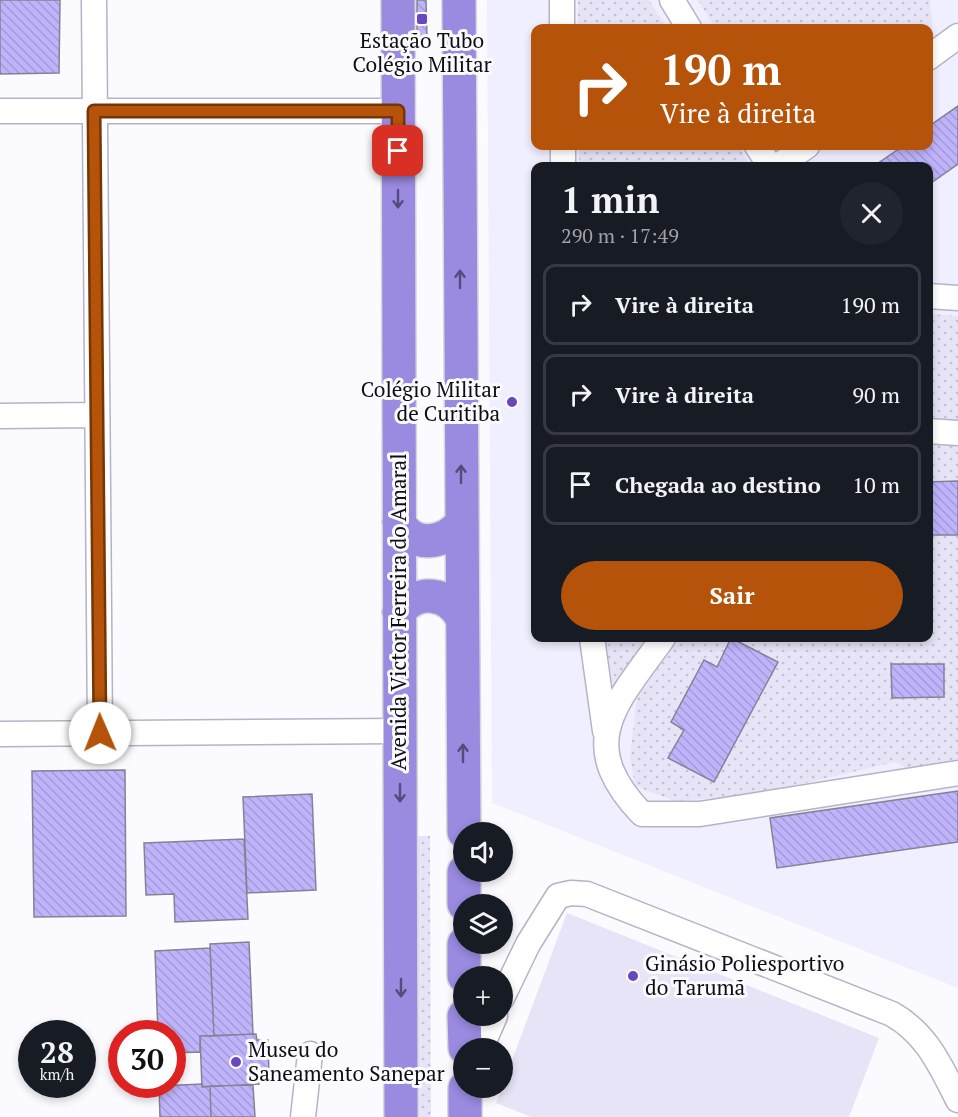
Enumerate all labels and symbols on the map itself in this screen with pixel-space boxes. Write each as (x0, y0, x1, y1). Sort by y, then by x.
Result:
marker: Estação Tubo Colégio Militar (415, 12, 429, 26)
place label: Estação Tubo Colégio Militar (352, 26, 492, 78)
pin (372, 125, 423, 176)
one-way arrow (392, 189, 404, 209)
one-way arrow (454, 270, 466, 290)
place label: Colégio Militar de Curitiba (361, 375, 500, 427)
marker: Colégio Militar de Curitiba (505, 395, 519, 409)
street label: Avenida Victor Ferreira do Amaral (384, 453, 412, 771)
one-way arrow (455, 465, 467, 485)
position arrow (68, 701, 132, 765)
one-way arrow (457, 744, 469, 764)
one-way arrow (394, 783, 406, 803)
place label: Ginásio Poliesportivo do Tarumã (645, 949, 844, 1001)
marker: Ginásio Poliesportivo do Tarumã (626, 969, 640, 983)
one-way arrow (395, 978, 406, 998)
speed limit sign: 30 (108, 1020, 186, 1098)
place label: Museu do Saneamento Sanepar (248, 1035, 445, 1087)
marker: Museu do Saneamento Sanepar (229, 1055, 243, 1069)

